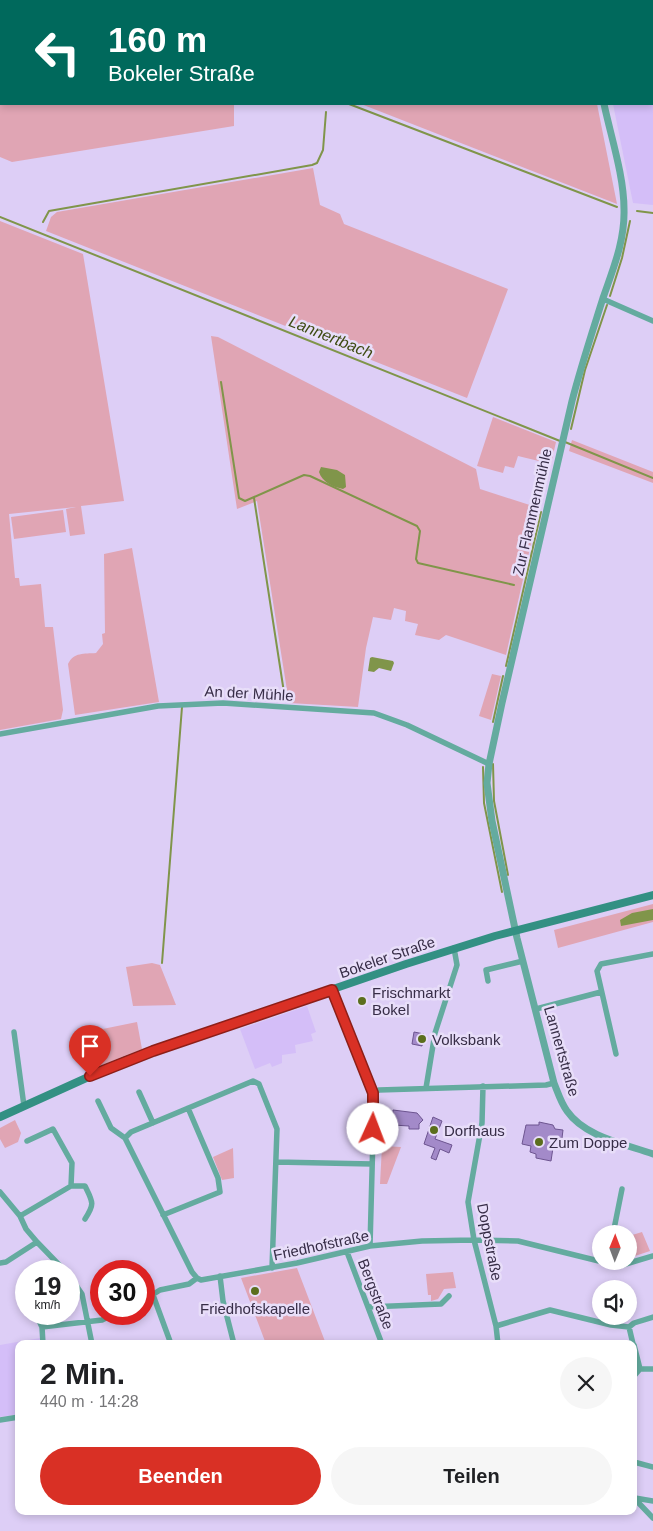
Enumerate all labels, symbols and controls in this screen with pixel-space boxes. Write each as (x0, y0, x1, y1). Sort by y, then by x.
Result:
icon: left (25, 20, 90, 85)
text: 160 m (108, 20, 207, 59)
text: Bokeler Straße (108, 61, 255, 86)
water label: Lannertbach (287, 312, 376, 362)
street label: Zur Flammenmühle (509, 447, 555, 577)
street label: An der Mühle (204, 682, 294, 704)
street label: Bokeler Straße (337, 933, 437, 981)
place label: Frischmarkt Bokel (372, 984, 451, 1018)
marker: Frischmarkt Bokel (356, 995, 368, 1007)
street label: Lannertstraße (541, 1004, 583, 1098)
pin (69, 1025, 111, 1076)
place label: Volksbank (432, 1031, 501, 1048)
icon: arrive (76, 1032, 104, 1060)
marker: Volksbank (416, 1033, 428, 1045)
position arrow (346, 1102, 398, 1154)
place label: Dorfhaus (444, 1122, 505, 1139)
marker: Dorfhaus (428, 1124, 440, 1136)
place label: Zum Doppe (549, 1134, 627, 1151)
marker: Zum Doppe (533, 1136, 545, 1148)
street label: Doppstraße (474, 1202, 506, 1282)
north arrow (592, 1225, 638, 1270)
map controls (592, 1225, 637, 1325)
street label: Friedhofstraße (272, 1227, 370, 1263)
street label: Bergstraße (355, 1256, 397, 1332)
speed limit sign: 30 (90, 1260, 155, 1325)
text: 19 (34, 1272, 61, 1300)
button: sound (592, 1280, 637, 1325)
marker: Friedhofskapelle (249, 1285, 261, 1297)
text: km/h (34, 1298, 61, 1312)
place label: Friedhofskapelle (200, 1300, 310, 1317)
text: 2 Min. (40, 1357, 125, 1390)
button: close (560, 1357, 612, 1409)
text: 440 m · 14:28 (40, 1393, 139, 1410)
button: Beenden (40, 1447, 321, 1505)
button: Teilen (331, 1447, 612, 1505)

